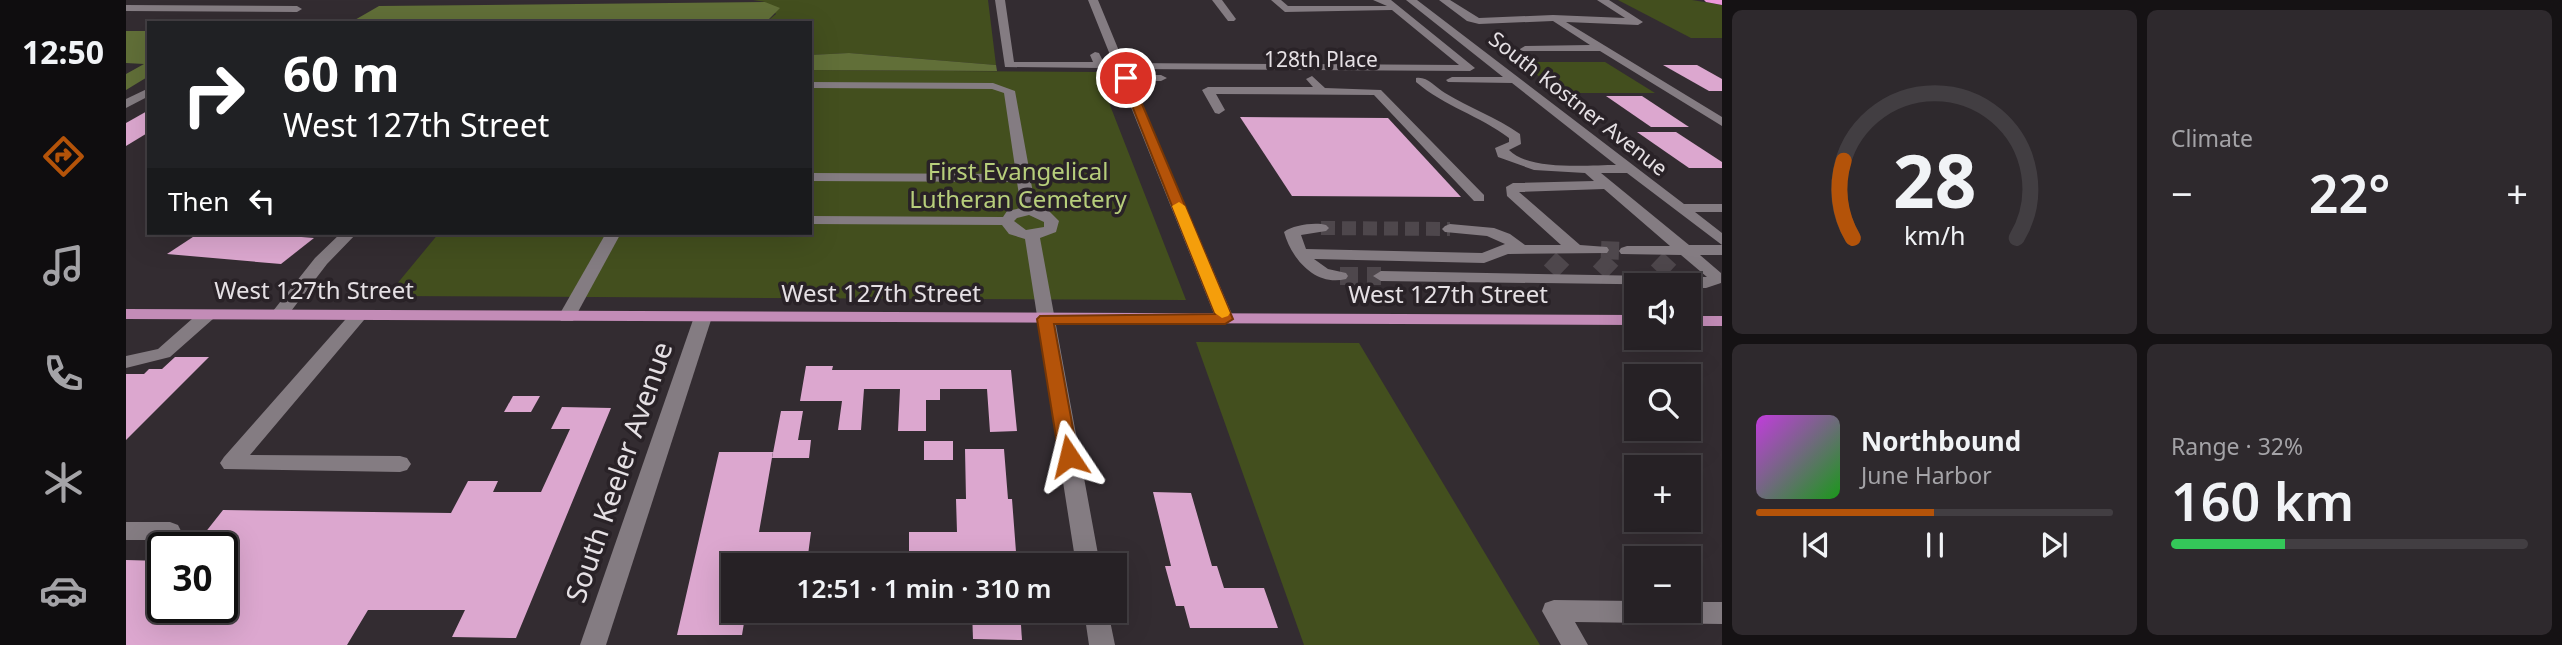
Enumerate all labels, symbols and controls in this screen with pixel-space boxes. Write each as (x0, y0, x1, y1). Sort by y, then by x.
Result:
street label: South Kostner Avenue (1484, 25, 1674, 182)
text: 12:50 (22, 30, 104, 73)
text: 60 m (283, 40, 400, 106)
street label: 128th Place (1264, 45, 1378, 73)
pin (1096, 48, 1156, 108)
icon: right (168, 49, 259, 140)
icon: arrive (1107, 59, 1145, 97)
text: West 127th Street (283, 103, 549, 146)
text: Climate (2171, 122, 2253, 154)
text: 28 (1893, 130, 1976, 229)
icon: directions (39, 132, 88, 181)
park label: First Evangelical Lutheran Cemetery (909, 154, 1127, 215)
text: 22° (2309, 157, 2390, 228)
text: − (2171, 167, 2193, 219)
text: + (2506, 167, 2528, 219)
icon: left (243, 182, 281, 220)
text: Then (168, 183, 229, 219)
text: km/h (1904, 218, 1965, 252)
icon: music (39, 241, 88, 290)
street label: West 127th Street (214, 273, 414, 306)
map controls (1624, 273, 1701, 623)
button: sound (1624, 273, 1701, 350)
street label: West 127th Street (781, 276, 981, 309)
street label: West 127th Street (1348, 277, 1548, 310)
street label: South Keeler Avenue (556, 336, 681, 607)
icon: phone (39, 349, 88, 398)
button: search (1624, 364, 1701, 441)
position arrow (1032, 419, 1106, 493)
text: Northbound (1861, 423, 2021, 459)
text: Range · 32% (2171, 430, 2303, 462)
button: + (1624, 455, 1701, 532)
icon: climate (39, 458, 88, 507)
text: June Harbor (1861, 459, 1992, 491)
text: 160 km (2171, 465, 2354, 536)
icon: previous (1797, 526, 1835, 564)
icon: pause (1916, 526, 1954, 564)
icon: next (2035, 526, 2073, 564)
speed limit sign: 30 (147, 532, 238, 623)
button: − (1624, 546, 1701, 623)
icon: car (39, 566, 88, 615)
text: 12:51 · 1 min · 310 m (797, 570, 1051, 606)

